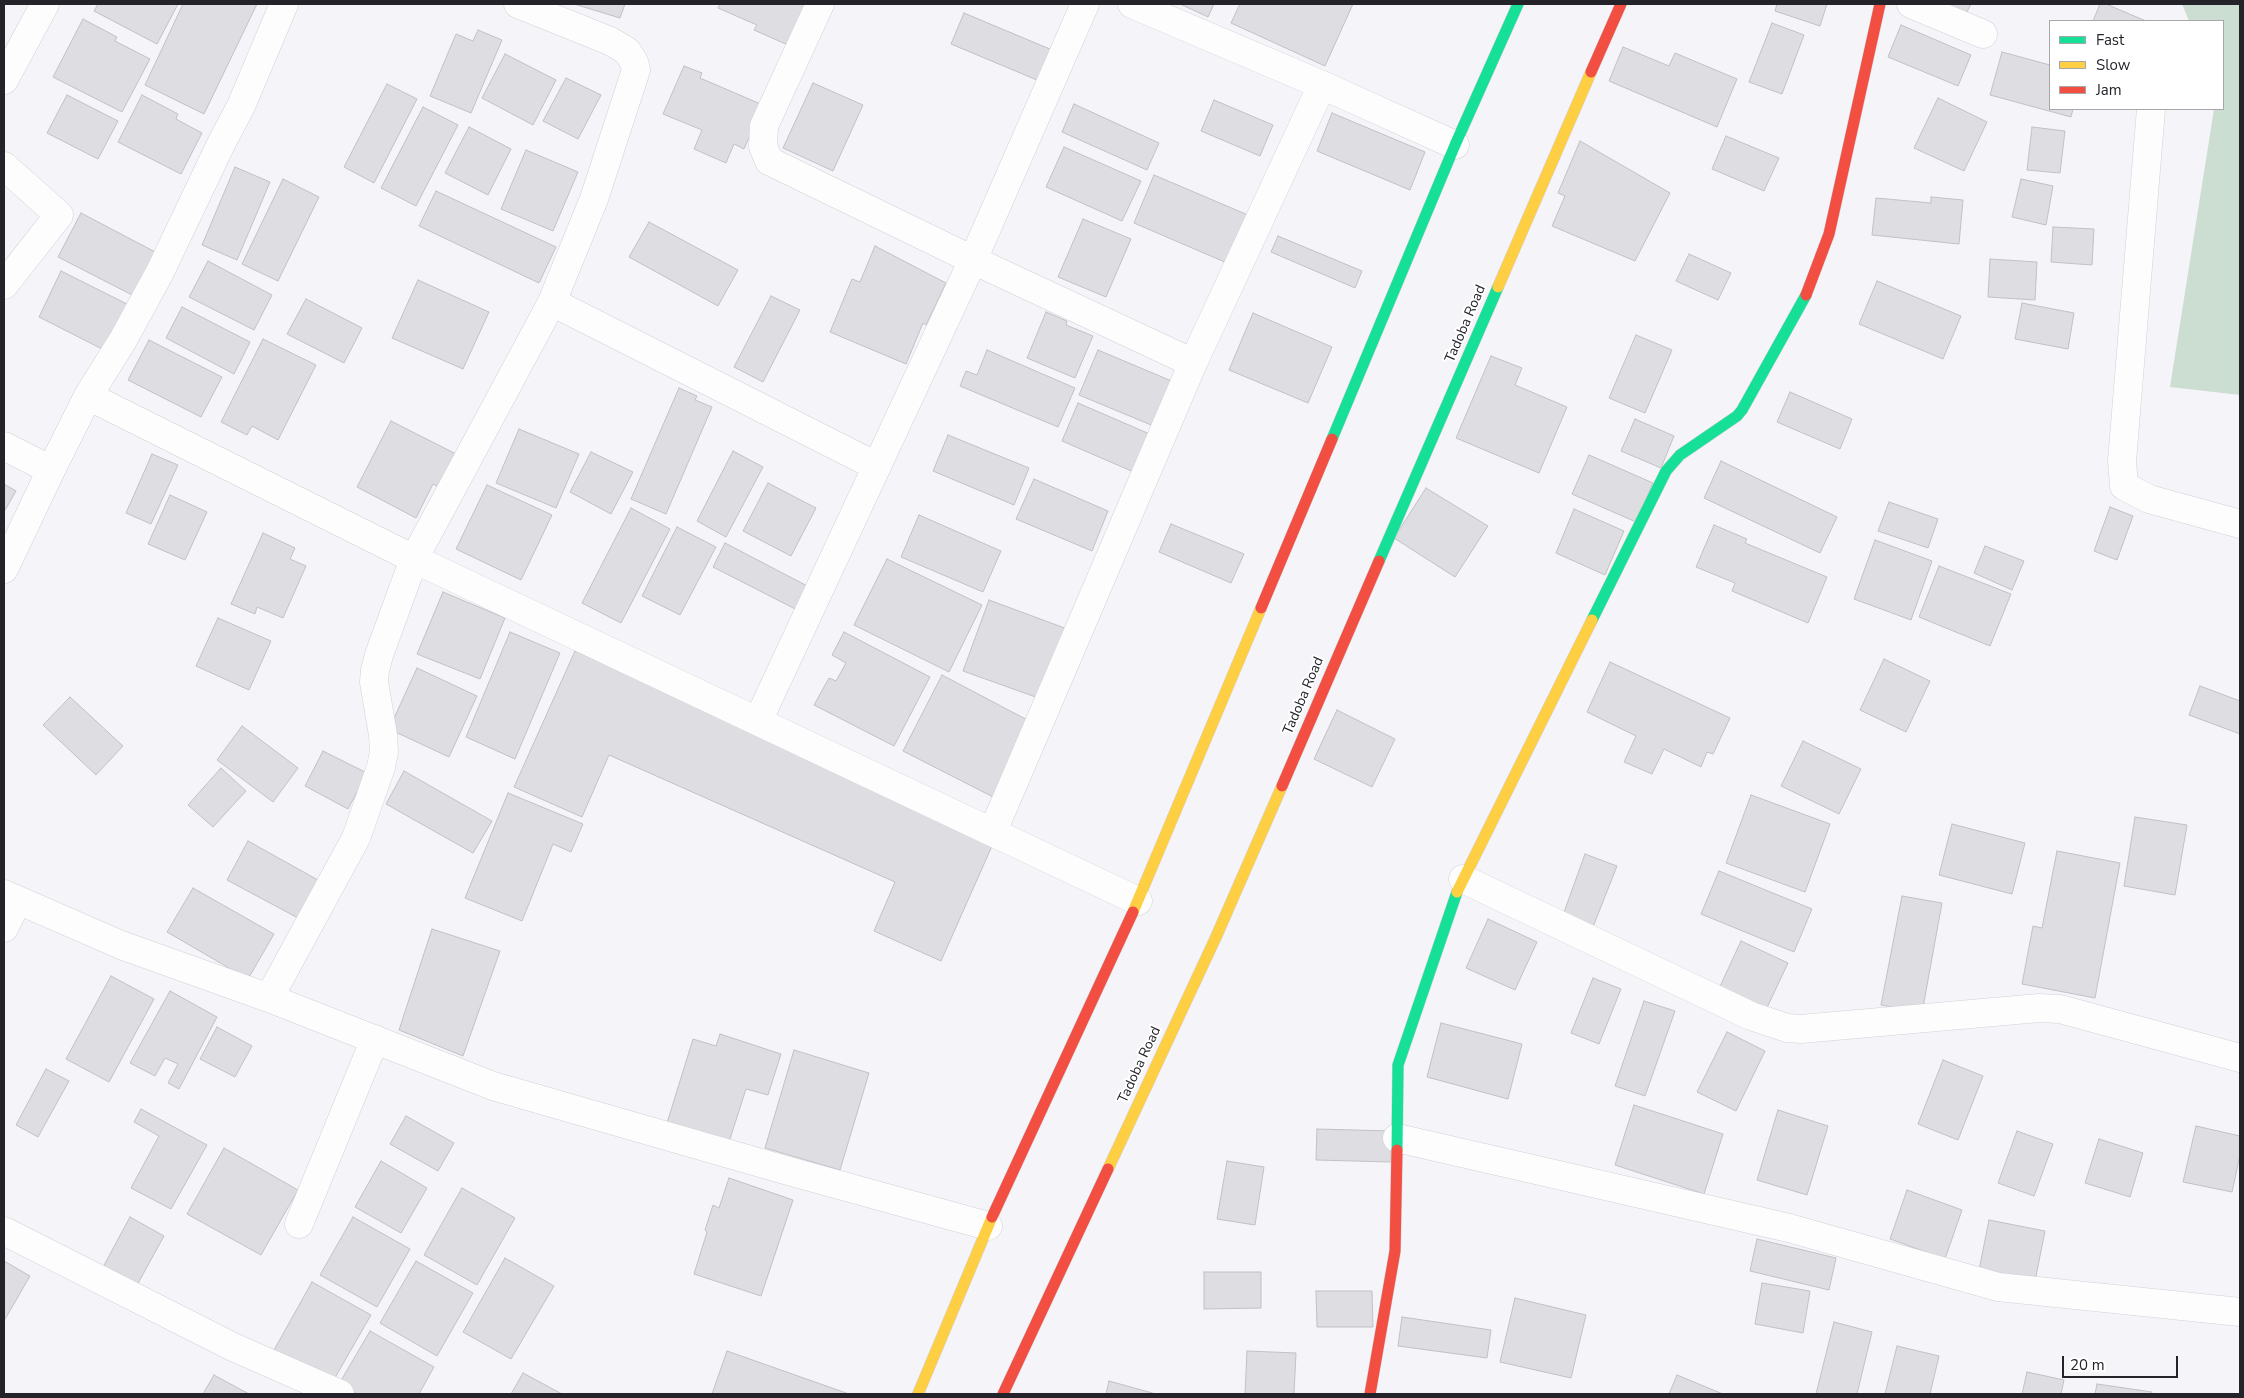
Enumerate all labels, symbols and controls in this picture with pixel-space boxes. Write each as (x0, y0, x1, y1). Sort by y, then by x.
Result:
legend (2049, 20, 2224, 110)
text: Fast (2096, 30, 2124, 50)
text: Slow (2096, 55, 2130, 75)
text: Jam (2096, 80, 2122, 100)
street label: Tadoba Road (1442, 283, 1490, 365)
street label: Tadoba Road (1280, 655, 1328, 737)
street label: Tadoba Road (1115, 1024, 1165, 1106)
scale bar (2064, 1346, 2180, 1378)
text: 20 m (2070, 1355, 2105, 1375)

